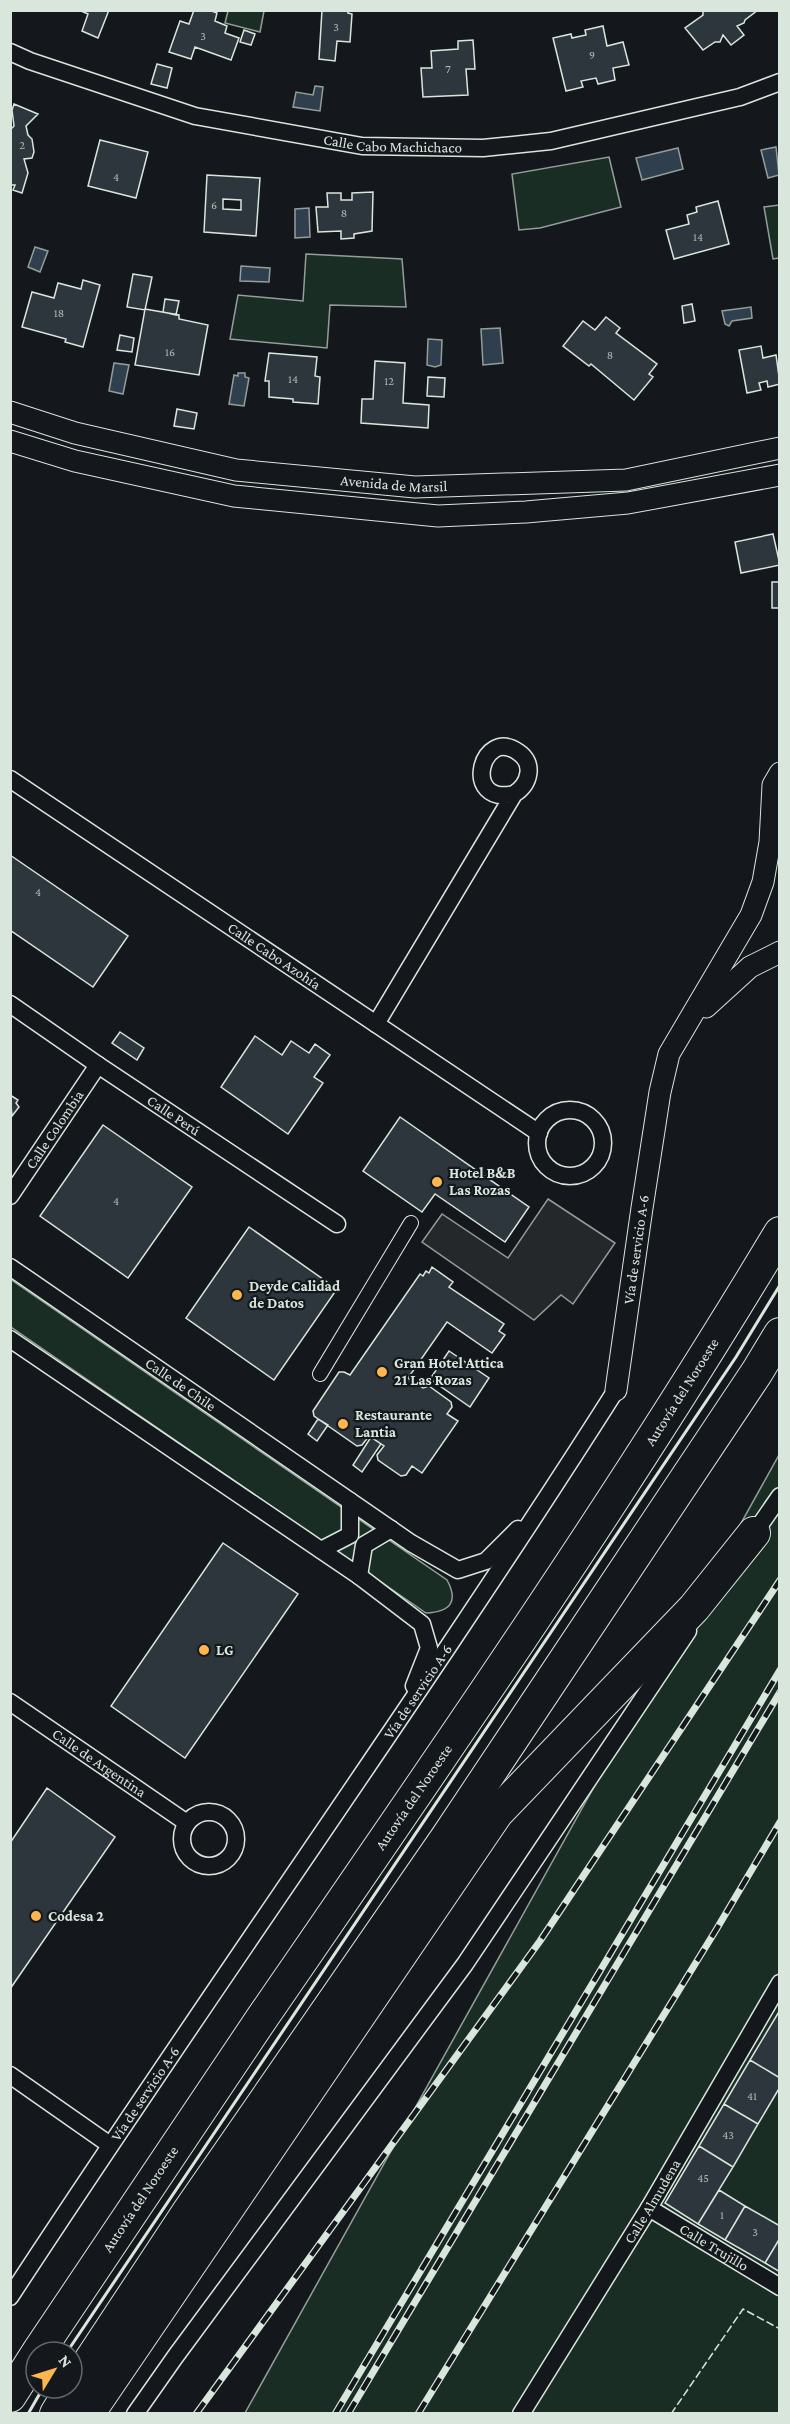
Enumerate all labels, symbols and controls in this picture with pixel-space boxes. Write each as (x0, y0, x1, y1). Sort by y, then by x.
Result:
house number: 3 (333, 20, 339, 34)
house number: 3 (200, 29, 206, 43)
house number: 9 (589, 48, 595, 62)
house number: 7 (445, 62, 451, 76)
street label: Calle Cabo Machichaco (322, 131, 462, 156)
house number: 2 (19, 138, 25, 152)
house number: 4 (113, 170, 119, 184)
house number: 6 (211, 198, 217, 212)
house number: 8 (341, 206, 347, 220)
house number: 14 (693, 230, 703, 244)
house number: 18 (54, 306, 64, 320)
house number: 16 (165, 345, 175, 359)
house number: 8 (607, 348, 613, 362)
house number: 14 (288, 372, 298, 386)
house number: 12 (384, 374, 394, 388)
street label: Avenida de Marsil (340, 472, 447, 496)
house number: 4 (35, 885, 41, 899)
street label: Calle Cabo Azohía (225, 919, 324, 993)
street label: Calle Colombia (22, 1087, 87, 1172)
street label: Calle Perú (144, 1092, 203, 1139)
place label: Hotel B&B Las Rozas (449, 1165, 516, 1198)
marker: Hotel B&B Las Rozas (430, 1175, 444, 1189)
house number: 4 (113, 1194, 119, 1208)
street label: Vía de servicio A-6 (620, 1194, 652, 1305)
place label: Deyde Calidad de Datos (249, 1278, 341, 1311)
marker: Deyde Calidad de Datos (230, 1288, 244, 1302)
street label: Autovía del Noroeste (642, 1335, 722, 1449)
street label: Calle de Chile (142, 1355, 219, 1414)
place label: Gran Hotel Attica 21 Las Rozas (394, 1355, 504, 1388)
marker: Gran Hotel Attica 21 Las Rozas (375, 1365, 389, 1379)
place label: Restaurante Lantia (355, 1407, 432, 1440)
marker: Restaurante Lantia (336, 1417, 350, 1431)
street label: Vía de servicio A-6 (381, 1641, 455, 1742)
place label: LG (216, 1642, 234, 1658)
marker: LG (197, 1643, 211, 1657)
street label: Calle de Argentina (49, 1725, 149, 1801)
street label: Autovía del Noroeste (372, 1741, 455, 1853)
place label: Codesa 2 (48, 1908, 104, 1924)
marker: Codesa 2 (29, 1909, 43, 1923)
street label: Vía de servicio A-6 (108, 2044, 182, 2144)
house number: 41 (747, 2089, 757, 2103)
house number: 43 (722, 2128, 734, 2142)
street label: Autovía del Noroeste (99, 2143, 182, 2255)
street label: Calle Almudena (621, 2156, 684, 2246)
house number: 45 (697, 2171, 709, 2185)
house number: 1 (720, 2208, 724, 2222)
street label: Calle Trujillo (677, 2220, 751, 2274)
house number: 3 (752, 2225, 758, 2239)
north arrow (24, 2340, 84, 2400)
text: N (55, 2352, 76, 2371)

